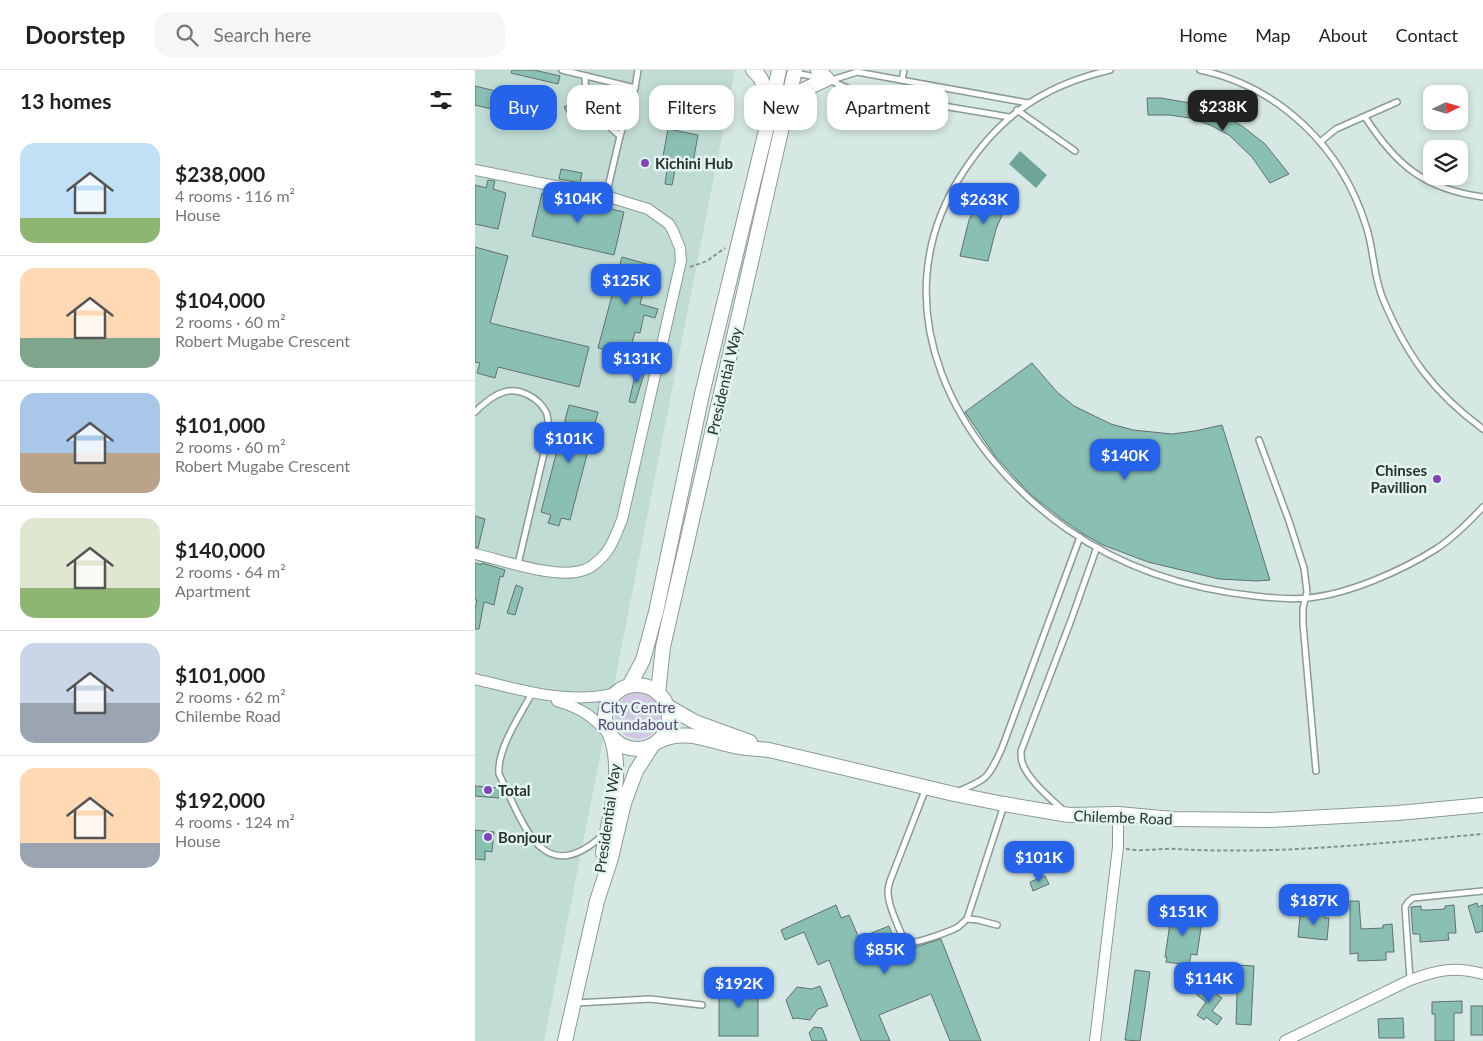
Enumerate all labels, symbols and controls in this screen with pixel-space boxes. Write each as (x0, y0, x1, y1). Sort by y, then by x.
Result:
search box (155, 12, 505, 57)
text: Doorstep (25, 20, 125, 49)
icon: search (173, 21, 201, 49)
text: Search here (213, 23, 311, 46)
text: Home (1179, 24, 1227, 46)
text: Map (1255, 24, 1291, 46)
text: About (1319, 24, 1368, 46)
text: Contact (1396, 24, 1458, 46)
chip: Buy (490, 85, 557, 130)
chip: Rent (567, 85, 639, 130)
chip: Filters (649, 85, 734, 130)
chip: New (744, 85, 817, 130)
chip: Apartment (827, 85, 948, 130)
north arrow (1423, 85, 1467, 130)
map controls (1423, 85, 1468, 185)
icon: filters (427, 86, 455, 114)
text: 13 homes (20, 88, 111, 113)
pin: $238K (1188, 90, 1258, 132)
text: $238K (1199, 96, 1247, 115)
button: layers (1423, 140, 1468, 185)
place label: Kichini Hub (655, 154, 733, 172)
marker: Kichini Hub (639, 157, 651, 169)
text: $238,000 (175, 161, 265, 186)
icon: home (60, 163, 120, 223)
pin: $104K (543, 182, 613, 224)
pin: $263K (949, 182, 1019, 225)
text: 4 rooms · 116 m² (175, 186, 295, 205)
text: $104K (554, 188, 602, 207)
text: $263K (960, 189, 1008, 208)
text: House (175, 205, 220, 224)
pin: $125K (591, 264, 661, 306)
text: $125K (602, 270, 650, 289)
text: $104,000 (175, 287, 265, 312)
icon: home (60, 288, 120, 348)
text: 2 rooms · 60 m² (175, 312, 286, 331)
street label: Presidential Way (703, 325, 745, 437)
text: Robert Mugabe Crescent (175, 331, 350, 350)
pin: $131K (602, 342, 672, 384)
text: $131K (613, 348, 661, 367)
text: $101,000 (175, 412, 265, 437)
icon: home (60, 413, 120, 473)
pin: $101K (534, 422, 604, 464)
text: $101K (545, 428, 593, 447)
text: 2 rooms · 60 m² (175, 437, 286, 456)
pin: $140K (1090, 438, 1160, 481)
text: $140K (1101, 445, 1149, 464)
text: Robert Mugabe Crescent (175, 456, 350, 475)
place label: Chinses Pavillion (1370, 461, 1427, 496)
marker: Chinses Pavillion (1431, 473, 1443, 485)
text: $140,000 (175, 537, 265, 562)
icon: home (60, 538, 120, 598)
text: 2 rooms · 64 m² (175, 562, 286, 581)
text: Apartment (175, 581, 250, 600)
text: $101,000 (175, 662, 265, 687)
icon: home (60, 663, 120, 723)
text: 2 rooms · 62 m² (175, 687, 286, 706)
park label: City Centre Roundabout (598, 698, 679, 733)
text: Chilembe Road (175, 706, 281, 725)
street label: Presidential Way (590, 762, 624, 874)
place label: Total (498, 781, 531, 799)
marker: Total (482, 784, 494, 796)
text: $192,000 (175, 787, 265, 812)
icon: home (60, 788, 120, 848)
street label: Chilembe Road (1073, 806, 1173, 828)
text: 4 rooms · 124 m² (175, 812, 295, 831)
place label: Bonjour (498, 828, 552, 846)
text: House (175, 831, 220, 850)
marker: Bonjour (482, 831, 494, 843)
pin: $101K (1004, 840, 1074, 883)
text: $101K (1015, 847, 1063, 866)
pin: $187K (1279, 884, 1349, 926)
text: $187K (1290, 890, 1338, 909)
pin: $151K (1148, 894, 1218, 937)
text: $151K (1159, 901, 1207, 920)
pin: $85K (855, 932, 915, 975)
text: $85K (866, 939, 904, 958)
pin: $114K (1174, 962, 1244, 1004)
pin: $192K (704, 966, 774, 1009)
text: $114K (1185, 968, 1233, 987)
text: $192K (715, 973, 763, 992)

